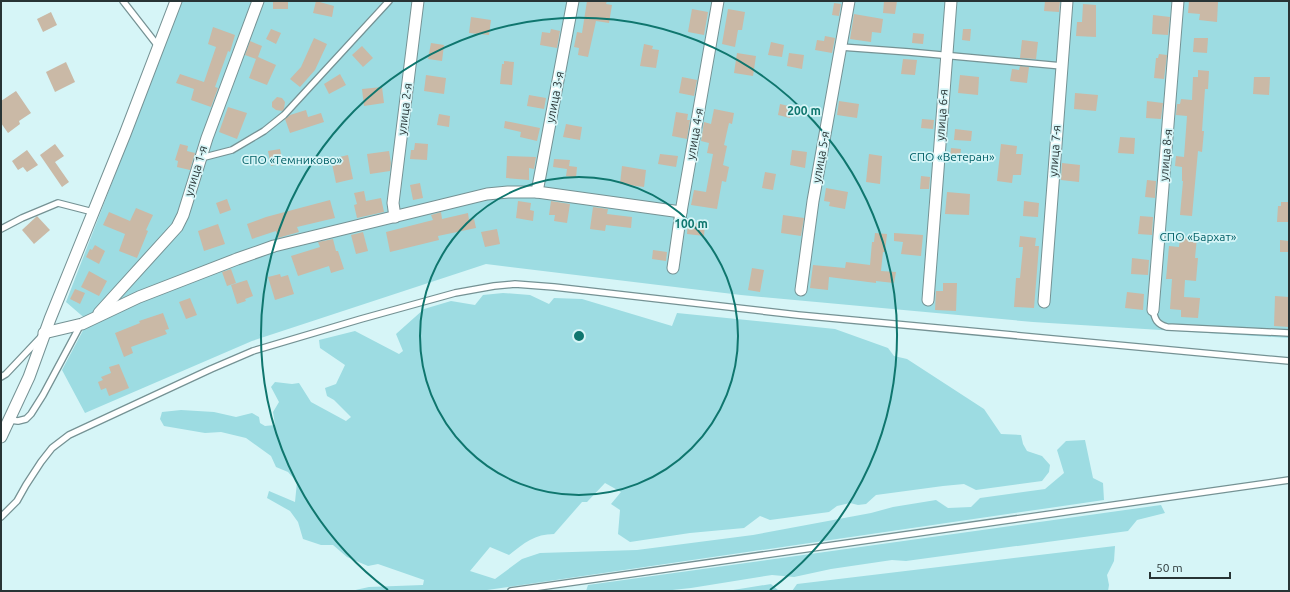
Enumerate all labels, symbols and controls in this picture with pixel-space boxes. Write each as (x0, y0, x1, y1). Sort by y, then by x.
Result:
street label: улица 3-я (543, 70, 566, 124)
street label: улица 2-я (395, 82, 414, 136)
street label: улица 6-я (933, 88, 950, 142)
text: 200 m (787, 104, 821, 117)
street label: улица 4-я (684, 107, 705, 161)
street label: улица 7-я (1046, 124, 1063, 178)
street label: улица 8-я (1157, 128, 1174, 182)
street label: улица 5-я (810, 130, 831, 184)
street label: улица 1-я (182, 144, 209, 198)
park label: СПО «Ветеран» (909, 150, 995, 163)
park label: СПО «Темниково» (242, 153, 343, 166)
text: 100 m (674, 217, 708, 230)
park label: СПО «Бархат» (1160, 230, 1237, 243)
centre of rings (572, 329, 586, 343)
scale bar (1150, 554, 1230, 580)
text: 50 m (1156, 561, 1183, 574)

